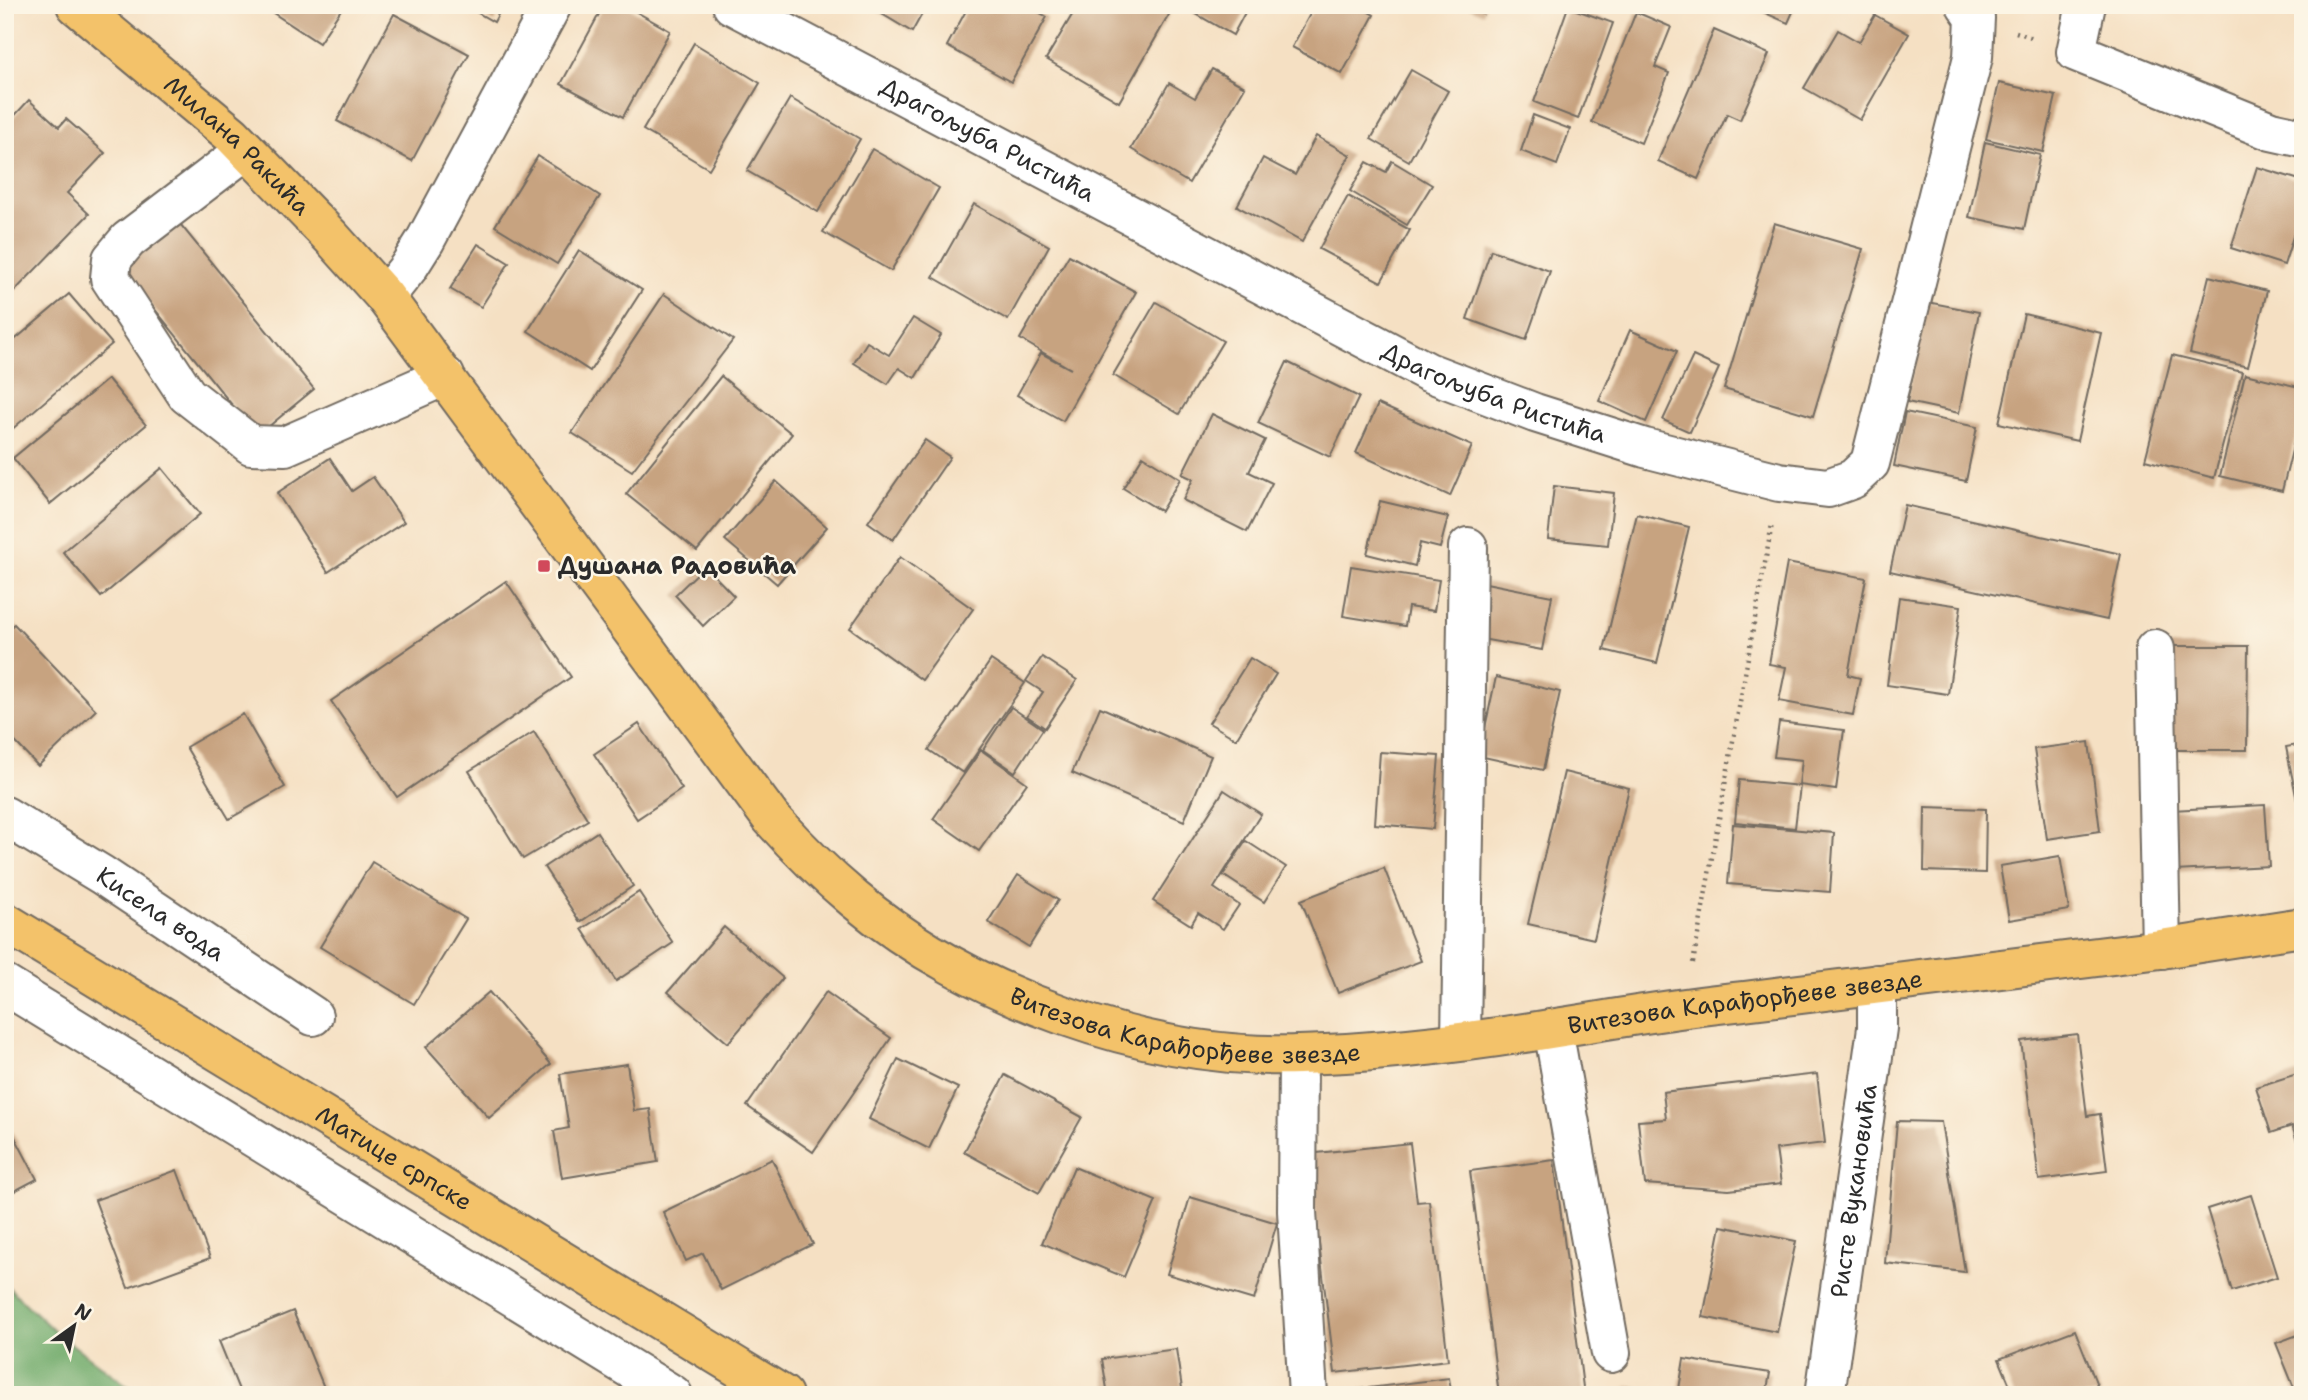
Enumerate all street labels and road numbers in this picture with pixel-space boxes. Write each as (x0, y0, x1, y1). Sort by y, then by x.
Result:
street label: Милана Ракића (157, 69, 317, 222)
street label: Драгољуба Ристића (875, 70, 1101, 210)
street label: Драгољуба Ристића (1376, 335, 1610, 451)
street label: Кисела вода (90, 860, 231, 969)
street label: Витезова Карађорђеве звезде (1565, 963, 1925, 1042)
street label: Витезова Карађорђеве звезде (1005, 980, 1362, 1071)
street label: Ристе Вукановића (1823, 1082, 1885, 1300)
street label: Матице српске (310, 1099, 478, 1218)

